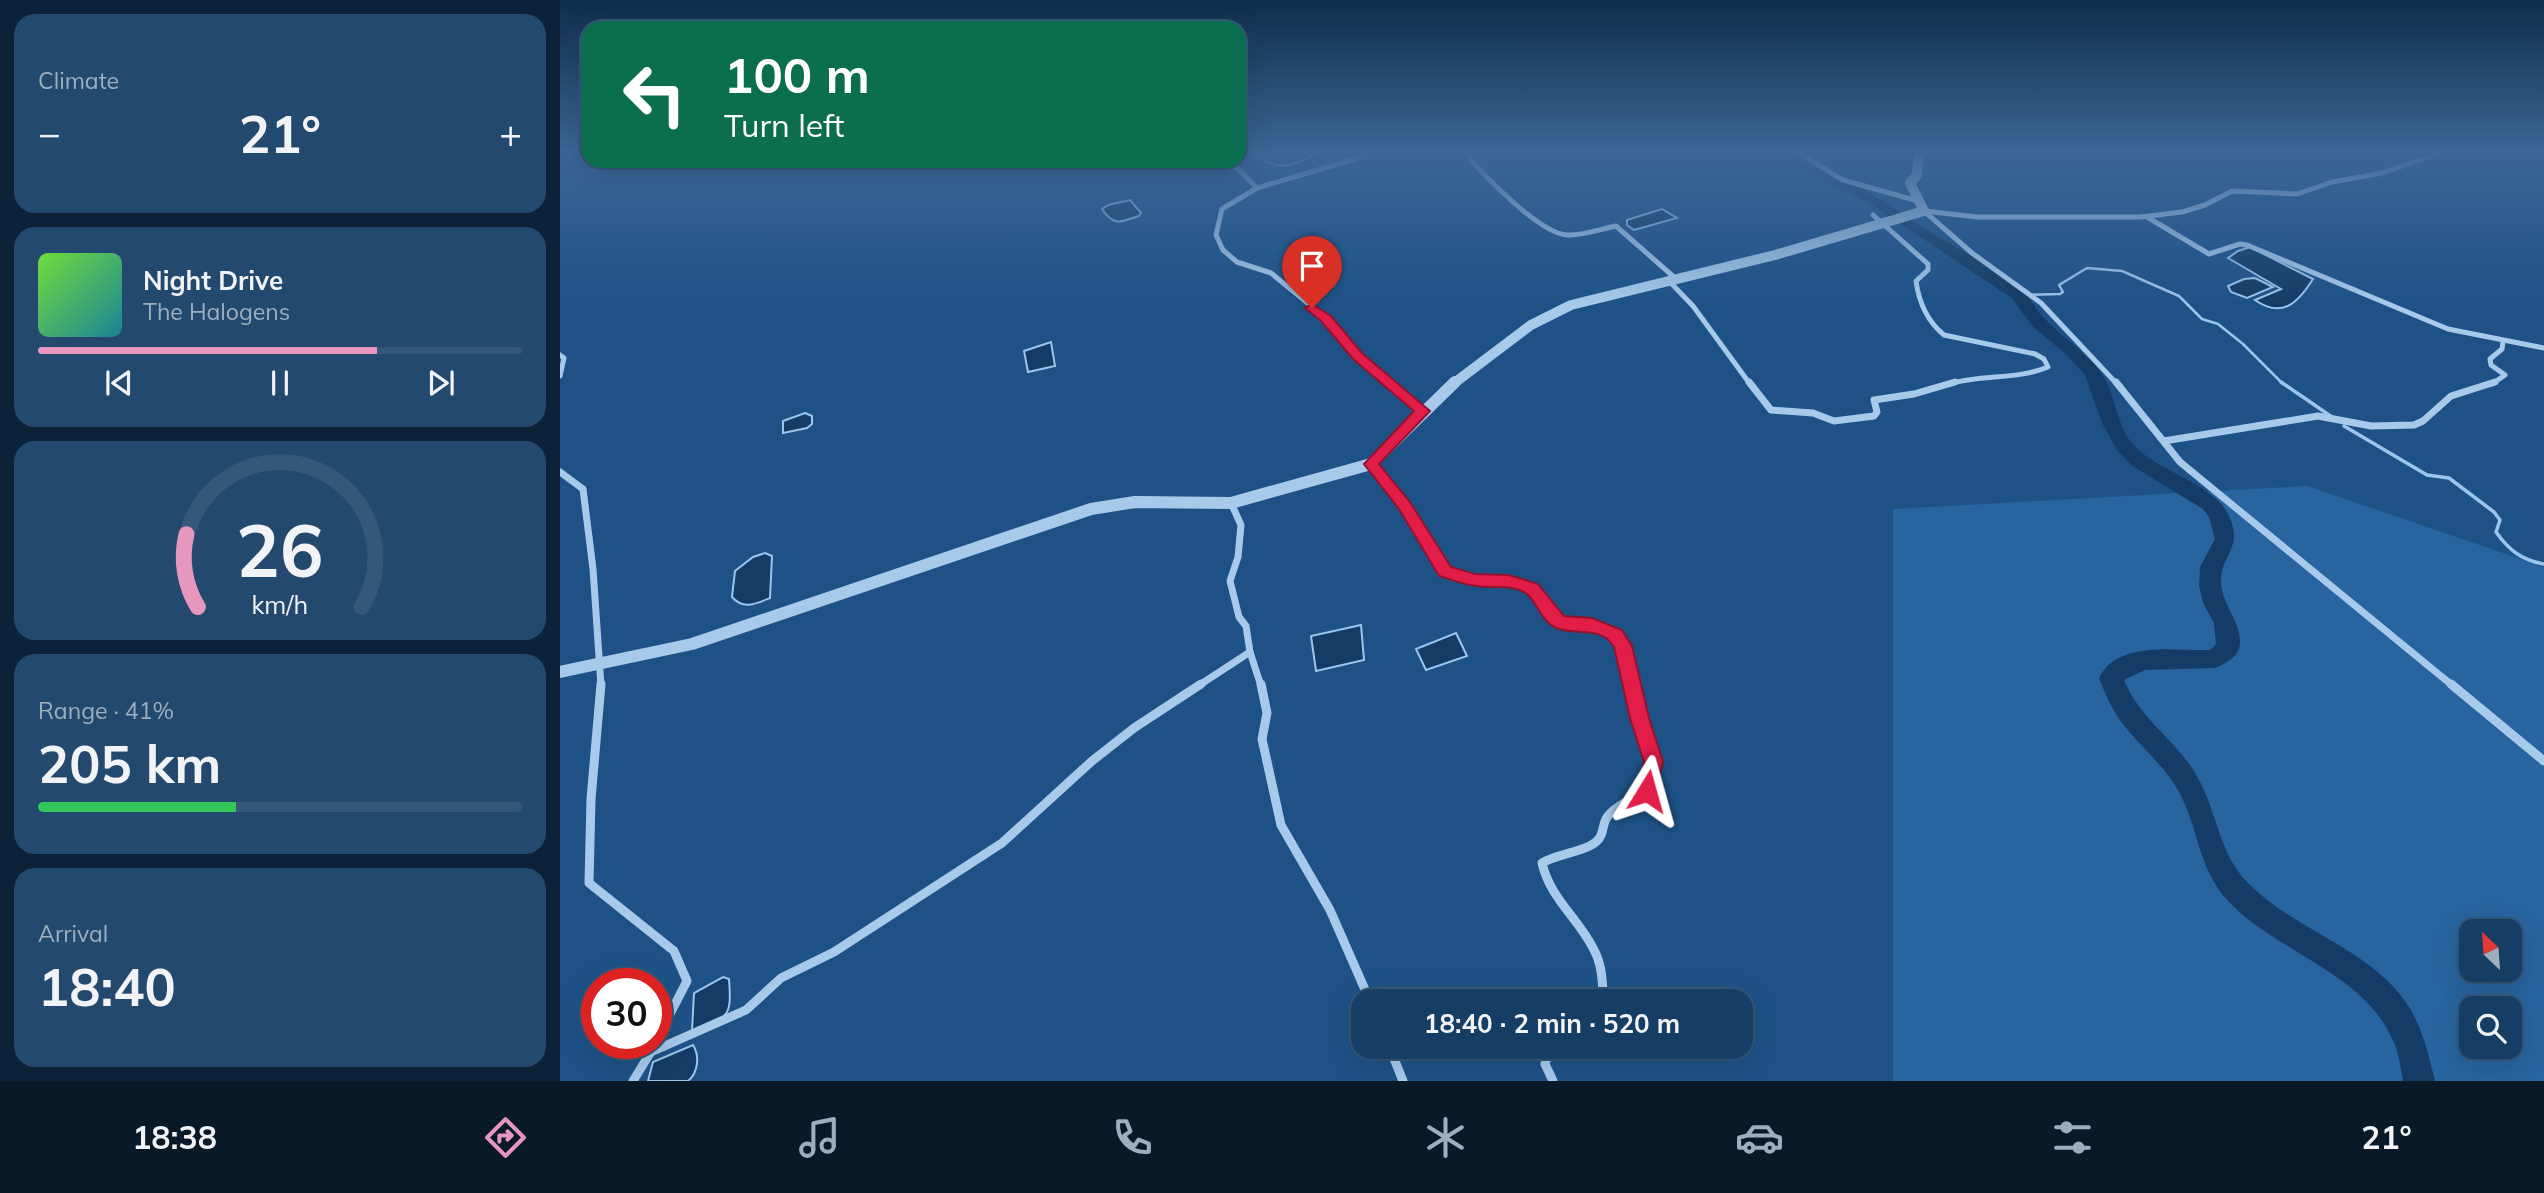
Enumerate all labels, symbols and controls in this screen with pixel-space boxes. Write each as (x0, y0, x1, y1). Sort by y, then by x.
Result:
text: 100 m (724, 44, 870, 105)
icon: left (609, 49, 700, 140)
text: Climate (38, 66, 119, 95)
text: 21° (239, 101, 321, 166)
text: Turn left (724, 105, 844, 145)
text: − (38, 109, 61, 157)
text: + (499, 109, 522, 157)
pin (1282, 236, 1342, 308)
icon: arrive (1293, 247, 1331, 285)
text: Night Drive (143, 264, 283, 297)
text: The Halogens (143, 297, 290, 326)
icon: previous (100, 364, 138, 402)
icon: pause (261, 364, 299, 402)
icon: next (422, 364, 460, 402)
text: 26 (236, 504, 324, 595)
text: km/h (252, 588, 308, 619)
text: Range · 41% (38, 696, 174, 725)
text: 205 km (38, 731, 221, 796)
position arrow (1610, 754, 1684, 828)
text: Arrival (38, 919, 108, 948)
north arrow (2459, 919, 2522, 982)
map controls (2459, 919, 2522, 1059)
text: 18:40 (38, 954, 176, 1019)
speed limit sign: 30 (581, 968, 672, 1059)
button: search (2459, 996, 2522, 1059)
text: 18:40 · 2 min · 520 m (1424, 1007, 1680, 1040)
icon: directions (481, 1113, 530, 1162)
icon: music (795, 1113, 844, 1162)
icon: phone (1108, 1113, 1157, 1162)
icon: climate (1421, 1113, 1470, 1162)
icon: car (1735, 1113, 1784, 1162)
icon: filters (2048, 1113, 2097, 1162)
text: 18:38 (132, 1117, 217, 1157)
text: 21° (2361, 1117, 2412, 1157)

